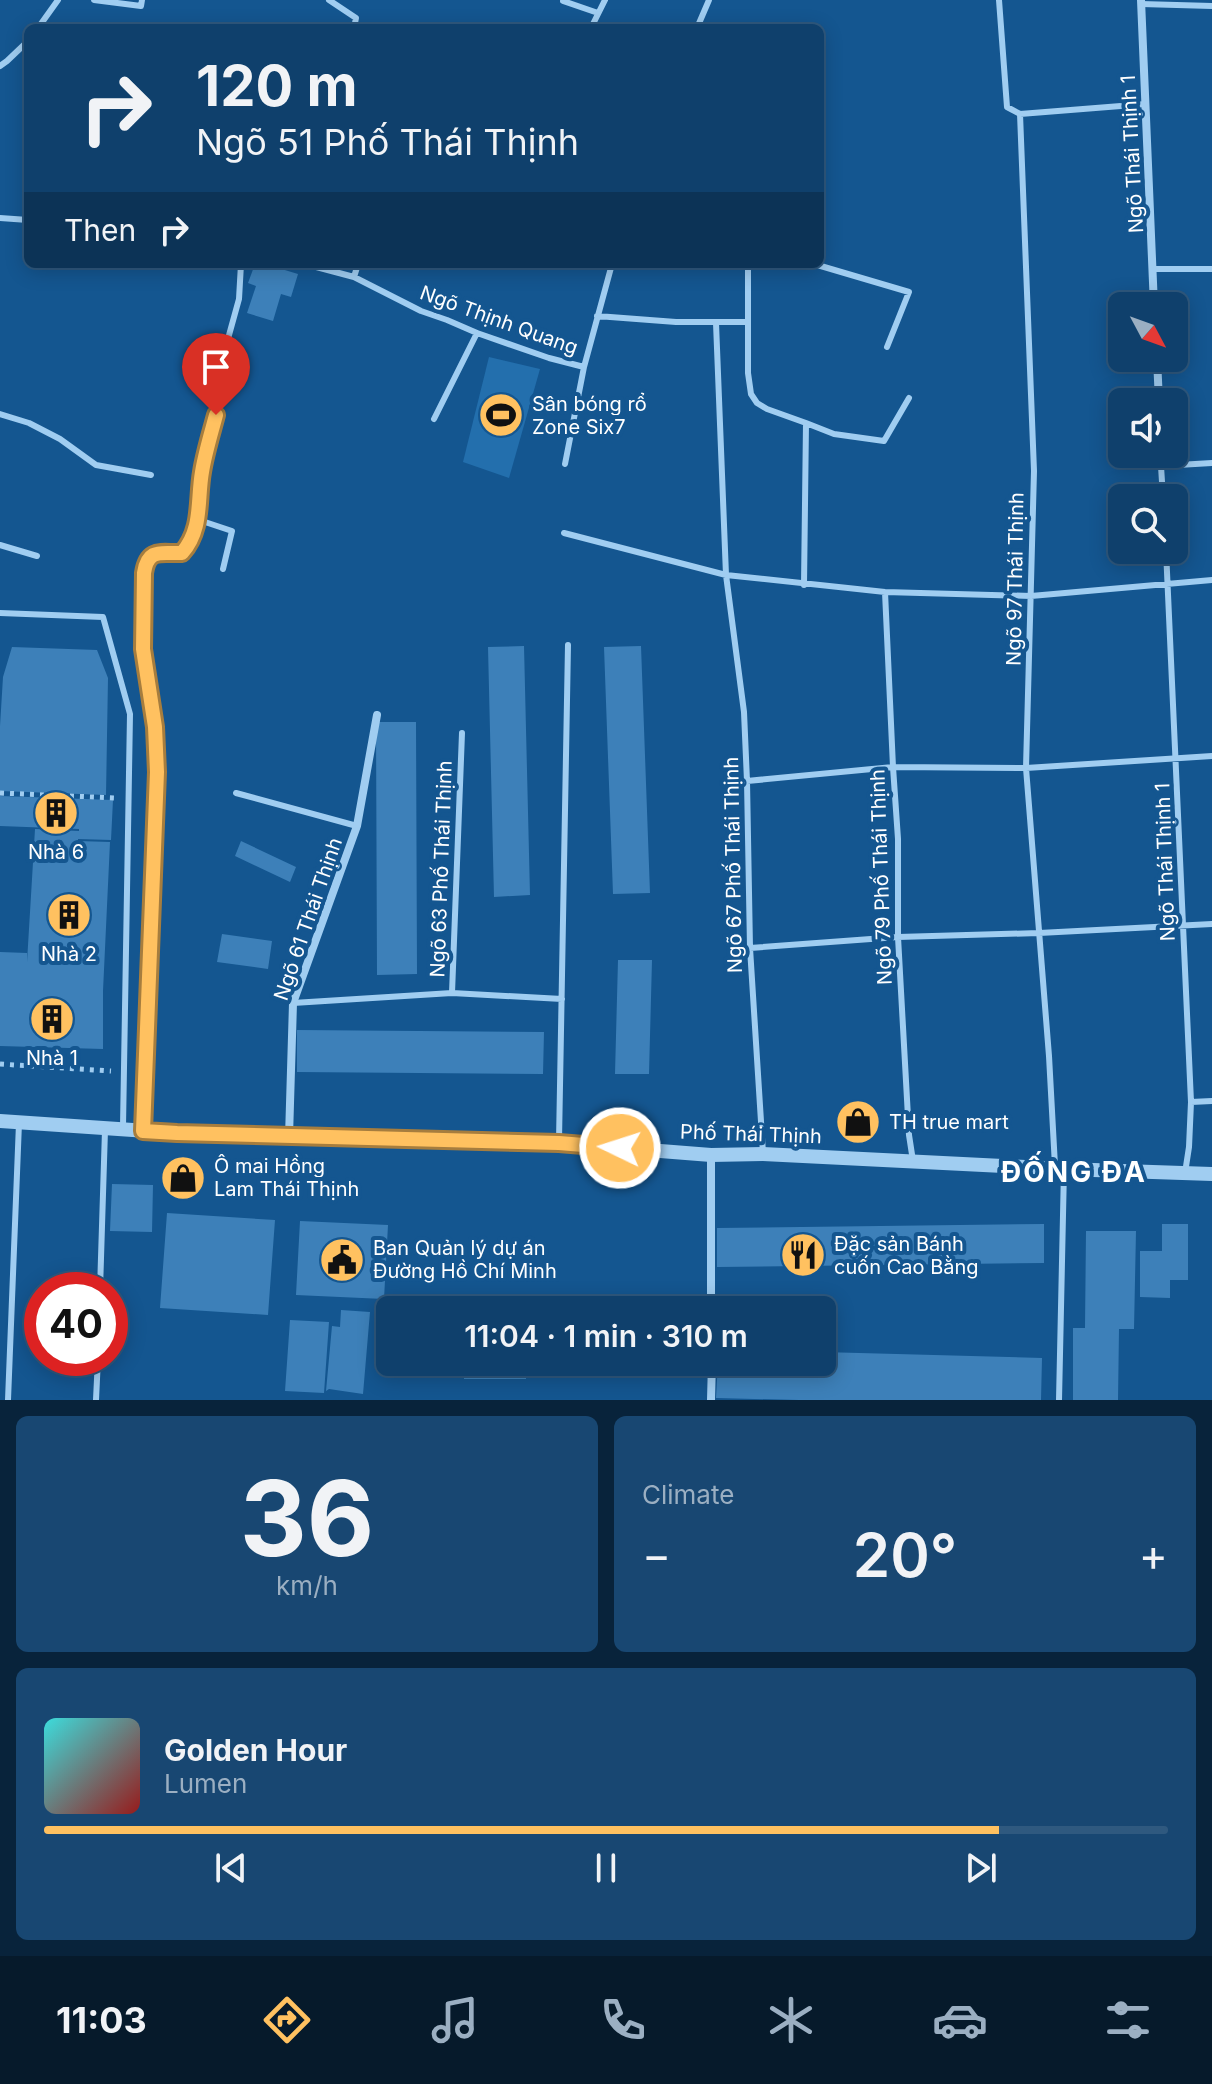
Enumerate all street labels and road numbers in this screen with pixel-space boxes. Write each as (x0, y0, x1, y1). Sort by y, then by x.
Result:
street label: Ngõ Thái Thịnh 1 (1116, 74, 1148, 234)
street label: Ngõ Thịnh Quang (417, 280, 581, 360)
street label: Ngõ 97 Thái Thịnh (1001, 492, 1029, 666)
street label: Ngõ 67 Phố Thái Thịnh (719, 757, 747, 973)
street label: Ngõ 63 Phố Thái Thịnh (425, 760, 457, 978)
street label: Ngõ 79 Phố Thái Thịnh (865, 769, 897, 985)
street label: Ngõ Thái Thịnh 1 (1150, 782, 1180, 942)
street label: Ngõ 61 Thái Thịnh (269, 834, 347, 1004)
street label: Phố Thái Thịnh (680, 1120, 822, 1148)

